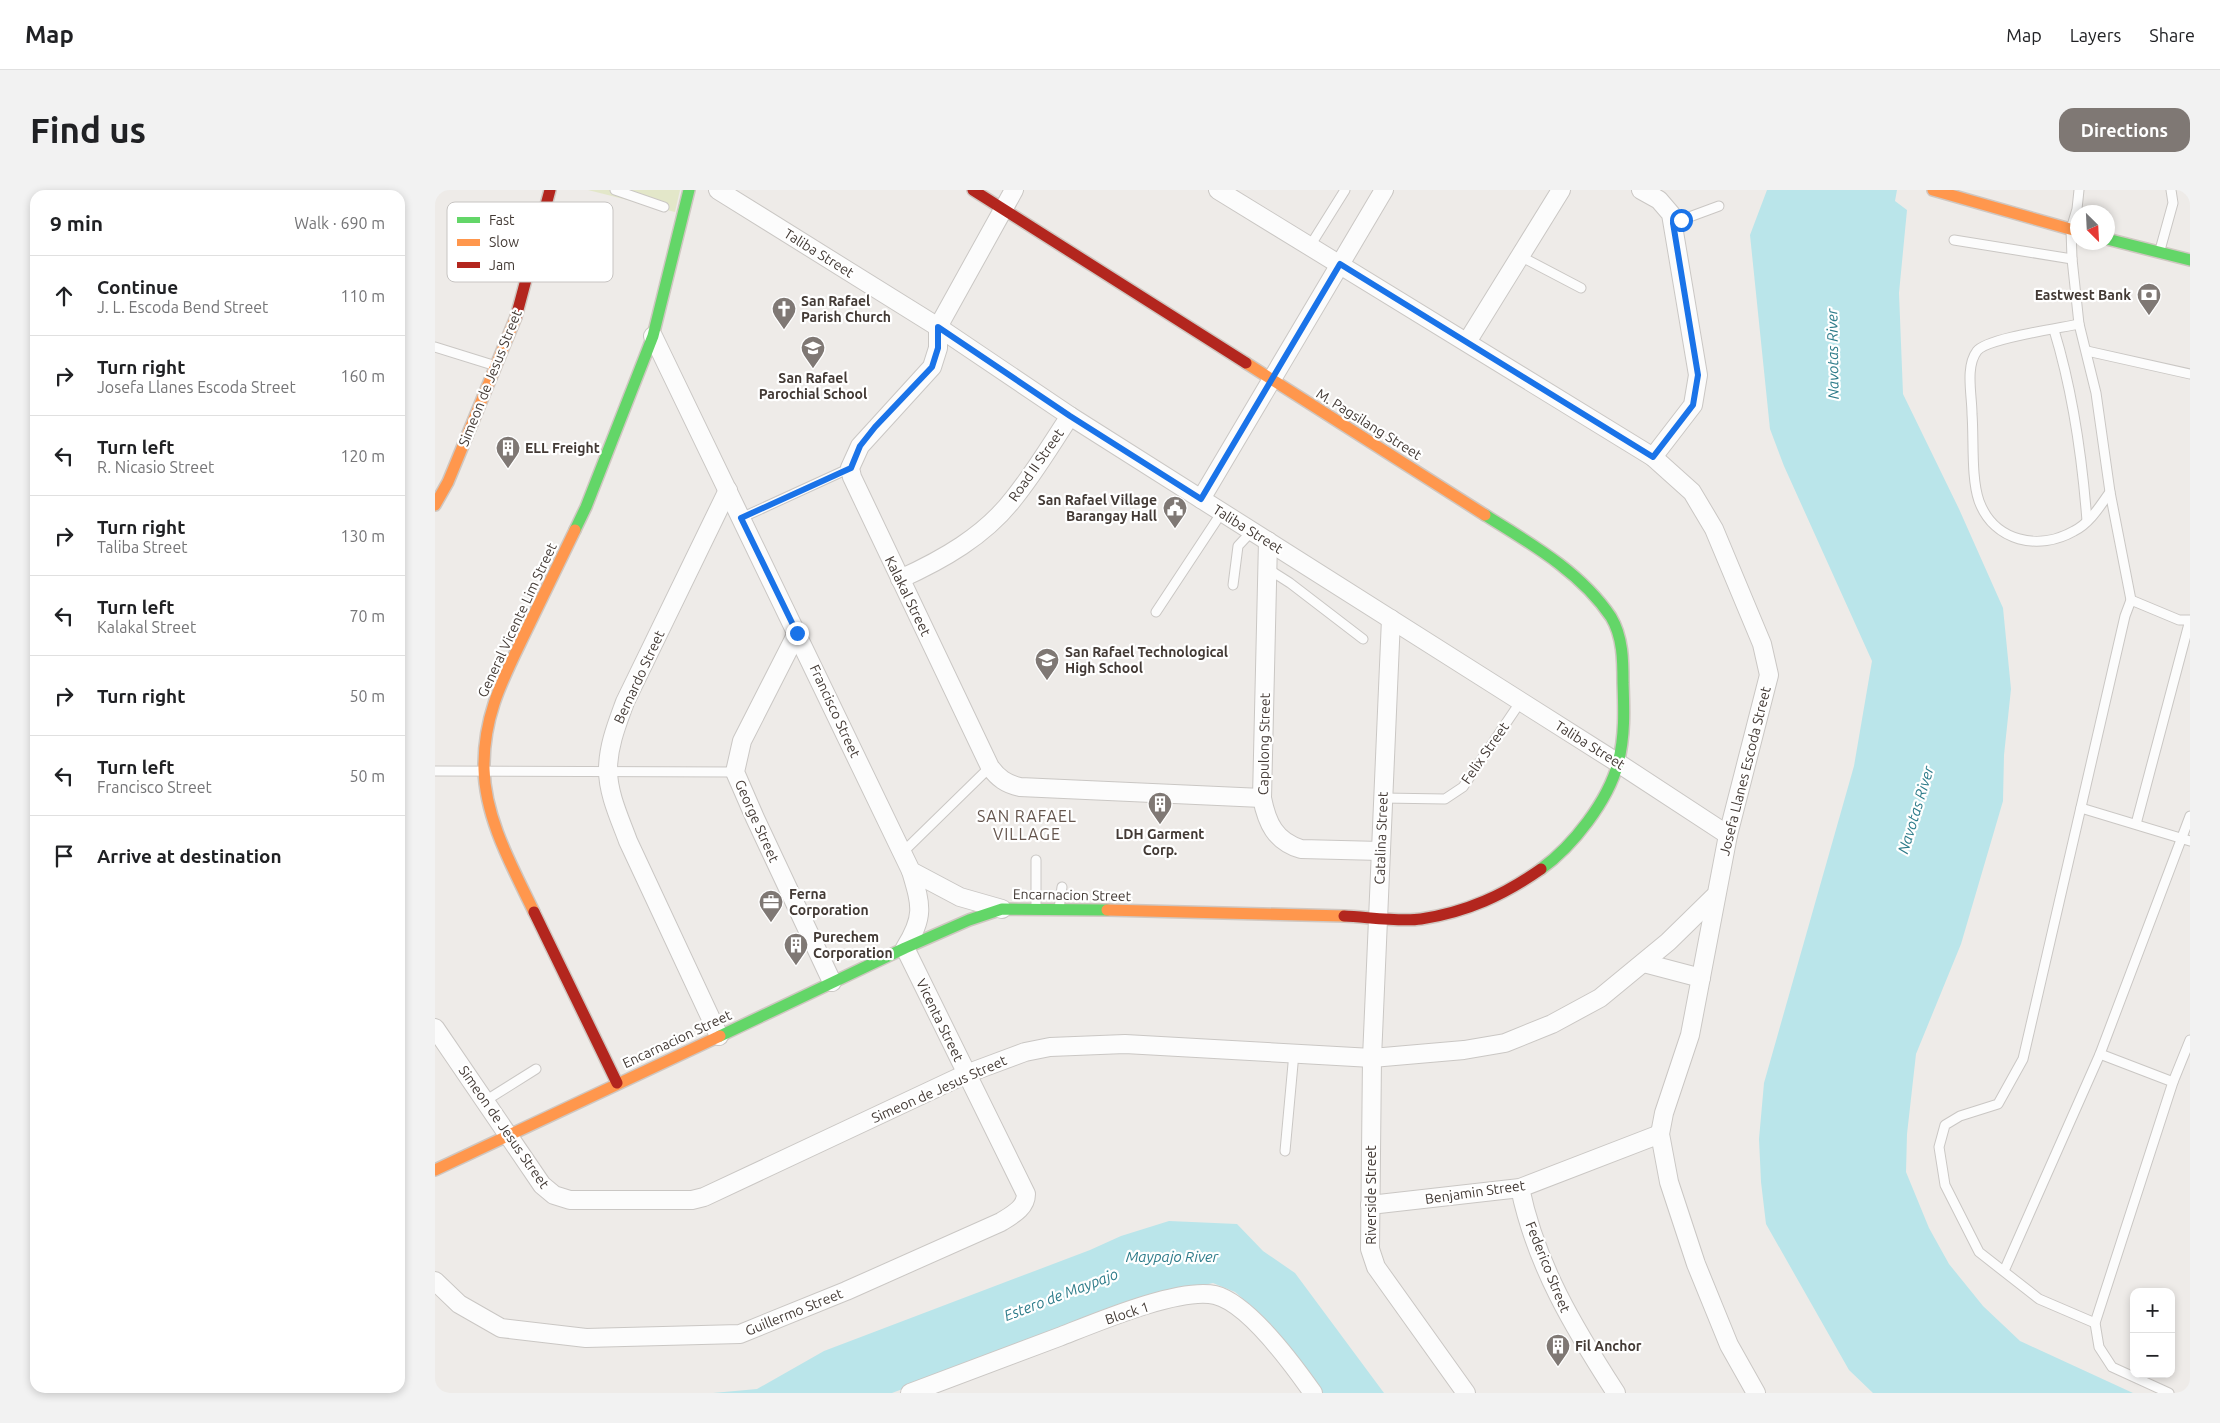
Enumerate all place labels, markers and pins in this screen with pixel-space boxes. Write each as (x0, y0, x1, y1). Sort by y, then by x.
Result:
bank icon: Eastwest Bank (2136, 282, 2162, 316)
place label: Eastwest Bank (2035, 287, 2131, 303)
place label: San Rafael Parish Church (801, 293, 891, 325)
church icon: San Rafael Parish Church (771, 296, 797, 330)
school or university icon: San Rafael Parochial School (800, 335, 826, 369)
place label: San Rafael Parochial School (759, 370, 867, 402)
building icon: ELL Freight (495, 435, 521, 469)
place label: ELL Freight (525, 440, 600, 456)
place label: San Rafael Village Barangay Hall (1038, 492, 1157, 524)
public building icon: San Rafael Village Barangay Hall (1162, 495, 1188, 529)
place label: San Rafael Technological High School (1065, 644, 1228, 676)
school or university icon: San Rafael Technological High School (1034, 647, 1060, 681)
building icon: LDH Garment Corp. (1147, 791, 1173, 825)
place label: LDH Garment Corp. (1116, 826, 1204, 858)
place label: Ferna Corporation (789, 886, 869, 918)
office icon: Ferna Corporation (758, 889, 784, 923)
place label: Purechem Corporation (813, 929, 893, 961)
building icon: Purechem Corporation (783, 932, 809, 966)
building icon: Fil Anchor (1545, 1333, 1571, 1367)
place label: Fil Anchor (1575, 1338, 1642, 1354)

